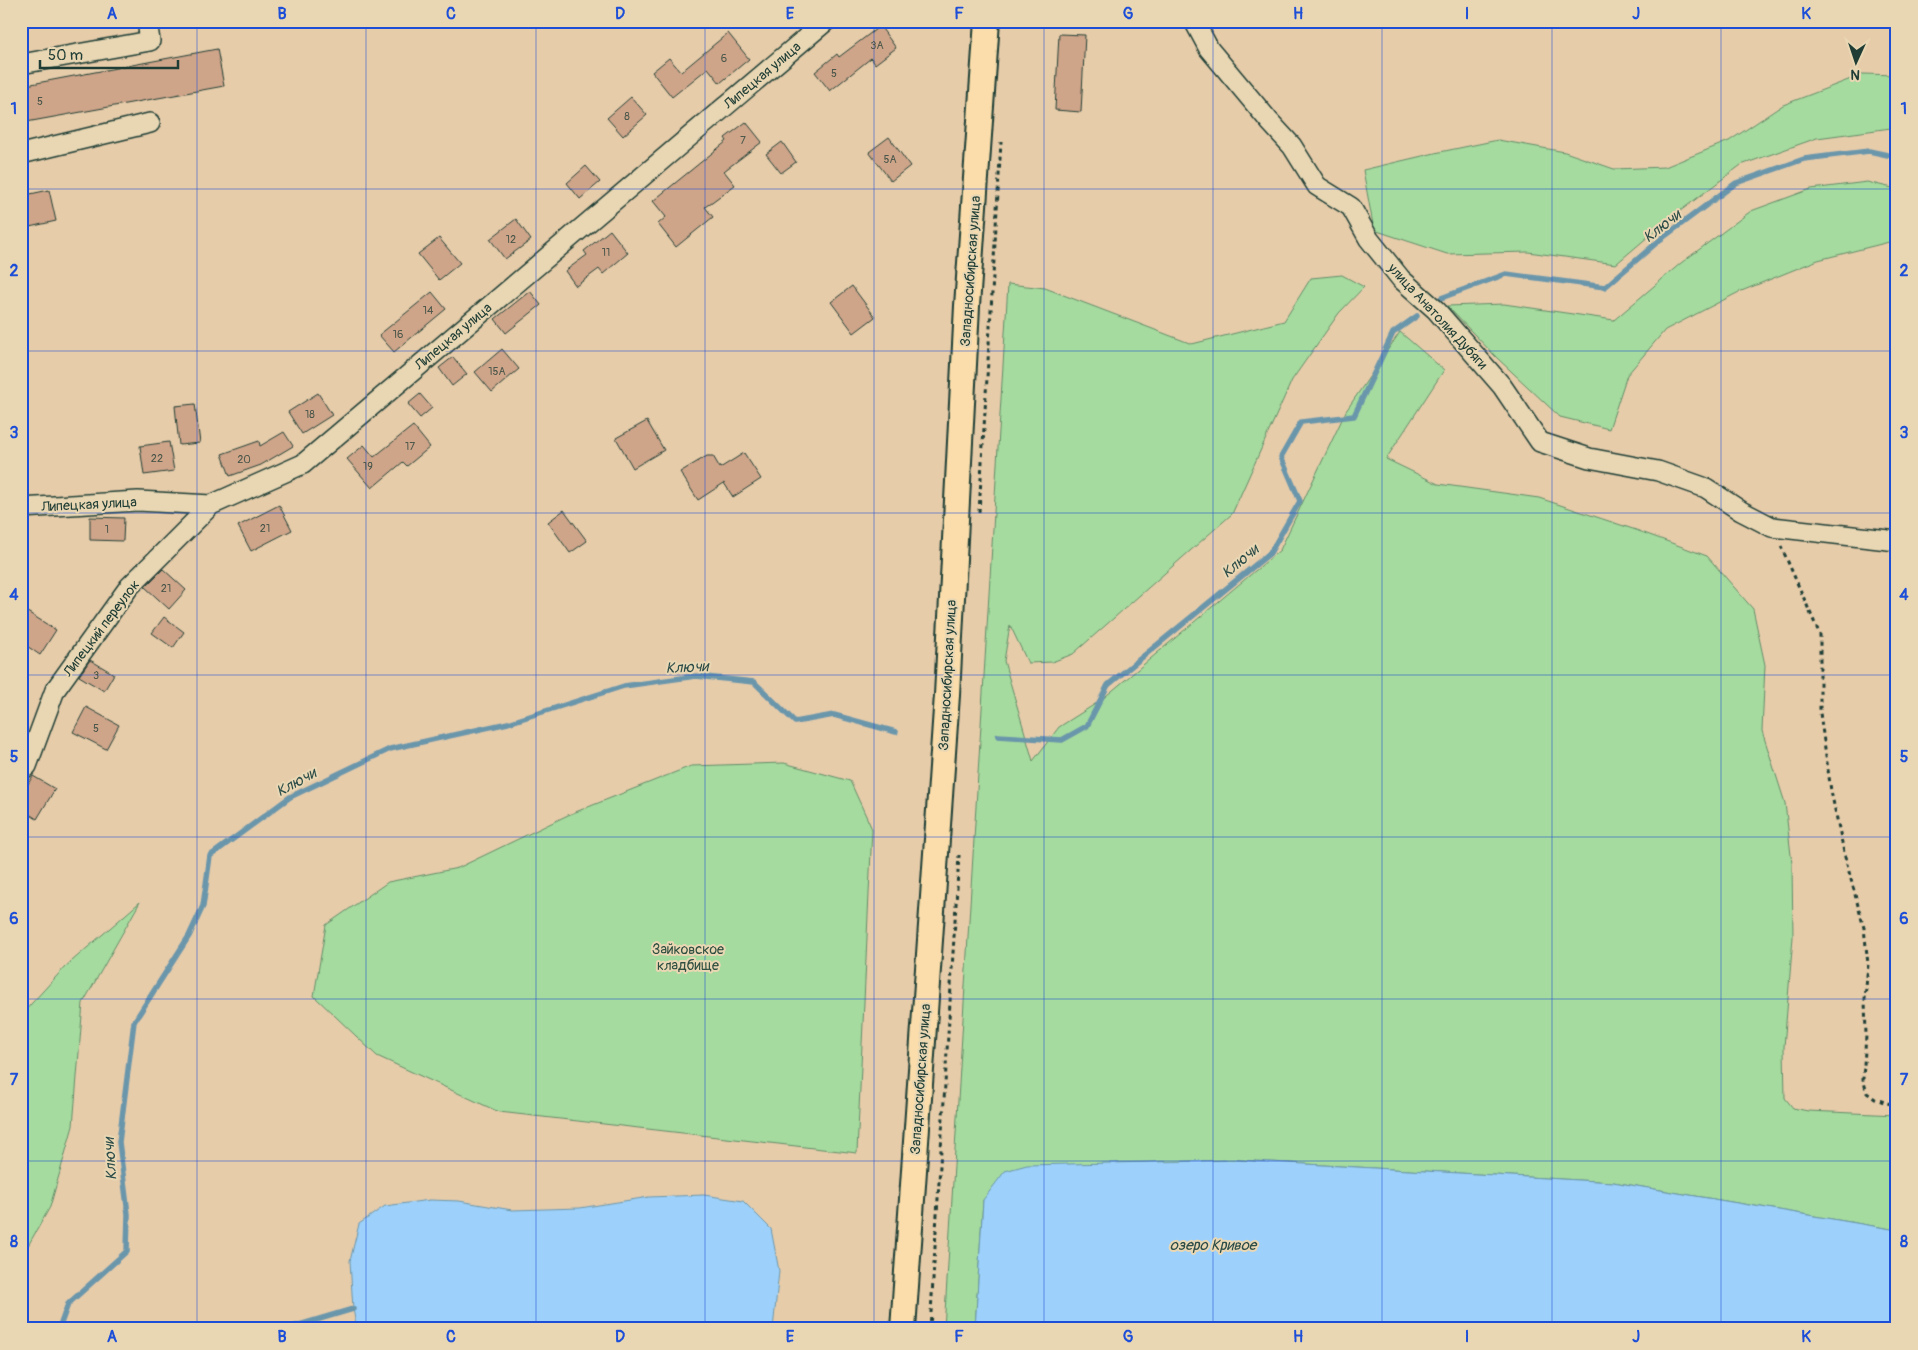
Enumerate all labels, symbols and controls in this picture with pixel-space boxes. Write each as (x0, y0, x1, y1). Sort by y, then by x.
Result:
text: A (107, 4, 118, 24)
text: B (277, 4, 287, 24)
text: C (446, 4, 456, 24)
text: D (615, 4, 625, 24)
text: E (786, 4, 795, 24)
text: F (954, 4, 964, 24)
text: G (1123, 4, 1134, 24)
text: H (1293, 4, 1303, 24)
text: I (1465, 4, 1469, 24)
text: J (1632, 4, 1640, 24)
text: K (1801, 4, 1811, 24)
scale bar (40, 38, 178, 70)
street label: Липецкая улица (719, 38, 804, 113)
north arrow (1830, 38, 1880, 88)
house number: 3А (870, 39, 884, 52)
text: 50 m (48, 46, 83, 65)
house number: 6 (721, 52, 727, 65)
text: N (1850, 66, 1861, 83)
house number: 5 (831, 67, 837, 80)
house number: 5 (37, 95, 43, 108)
text: 1 (11, 99, 17, 119)
text: 1 (1901, 99, 1907, 119)
house number: 8 (624, 110, 630, 123)
house number: 7 (740, 134, 746, 147)
house number: 5А (883, 153, 897, 166)
street label: Западносибирская улица (957, 195, 984, 347)
water label: Ключи (1640, 204, 1687, 247)
house number: 12 (506, 233, 516, 246)
house number: 11 (602, 246, 610, 259)
street label: улица Анатолия Дубяги (1384, 259, 1491, 373)
text: 2 (10, 261, 19, 281)
text: 2 (1900, 261, 1909, 281)
street label: Липецкая улица (410, 299, 495, 374)
house number: 14 (423, 304, 434, 317)
house number: 16 (393, 328, 403, 341)
house number: 15А (488, 365, 506, 378)
house number: 18 (305, 408, 315, 421)
text: 3 (10, 423, 19, 443)
text: 3 (1900, 423, 1909, 443)
house number: 17 (405, 440, 415, 453)
house number: 22 (151, 452, 163, 465)
house number: 20 (237, 453, 251, 466)
house number: 19 (363, 460, 373, 473)
street label: Липецкая улица (40, 494, 137, 516)
house number: 21 (260, 522, 270, 535)
house number: 1 (105, 523, 109, 536)
water label: Ключи (1218, 539, 1264, 582)
street label: Липецкий переулок (59, 577, 143, 681)
house number: 21 (161, 582, 171, 595)
text: 4 (9, 585, 19, 605)
text: 4 (1899, 585, 1909, 605)
street label: Западносибирская улица (935, 599, 960, 751)
water label: Ключи (665, 657, 711, 678)
house number: 3 (93, 669, 99, 682)
house number: 5 (93, 722, 99, 735)
text: 5 (10, 747, 19, 767)
text: 5 (1900, 747, 1909, 767)
water label: Ключи (273, 763, 321, 801)
text: 6 (9, 909, 19, 929)
text: 6 (1899, 909, 1909, 929)
park label: Зайковское кладбище (652, 941, 724, 974)
street label: Западносибирская улица (907, 1003, 934, 1155)
text: 7 (10, 1070, 19, 1090)
text: 7 (1900, 1070, 1909, 1090)
water label: Ключи (99, 1135, 121, 1181)
text: 8 (10, 1232, 18, 1252)
text: 8 (1900, 1232, 1908, 1252)
water label: озеро Кривое (1170, 1236, 1258, 1255)
text: A (107, 1327, 118, 1347)
text: B (277, 1327, 287, 1347)
text: C (446, 1327, 456, 1347)
text: D (615, 1327, 625, 1347)
text: E (786, 1327, 795, 1347)
text: F (954, 1327, 964, 1347)
text: G (1123, 1327, 1134, 1347)
text: H (1293, 1327, 1303, 1347)
text: I (1465, 1327, 1469, 1347)
text: J (1632, 1327, 1640, 1347)
text: K (1801, 1327, 1811, 1347)

